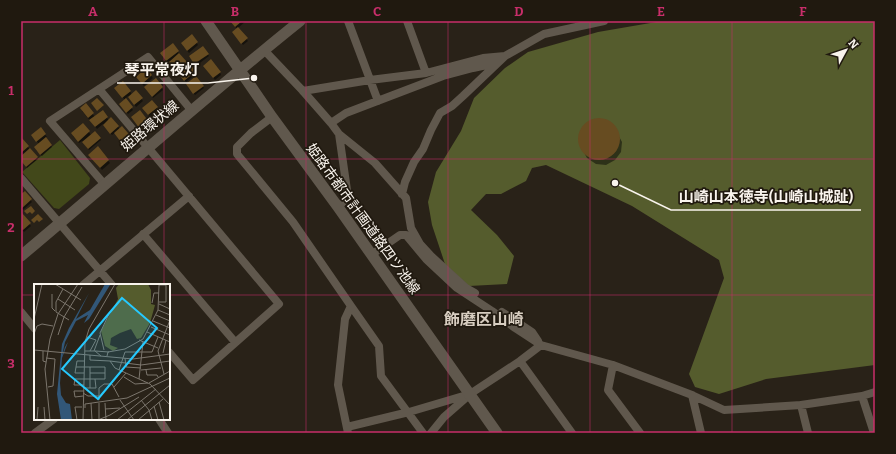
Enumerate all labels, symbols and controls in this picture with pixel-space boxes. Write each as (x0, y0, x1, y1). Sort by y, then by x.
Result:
text: A (88, 4, 98, 19)
text: B (231, 4, 239, 19)
text: C (373, 4, 381, 19)
text: D (514, 4, 524, 19)
text: E (657, 4, 665, 19)
text: F (799, 4, 807, 19)
north arrow (826, 30, 866, 70)
text: N (846, 36, 861, 52)
callout: 琴平常夜灯 (117, 56, 208, 83)
text: 琴平常夜灯 (124, 61, 200, 79)
text: 1 (8, 83, 14, 98)
street label: 姫路環状線 (118, 97, 182, 155)
street label: 姫路市都市計画道路四ツ池線 (303, 140, 423, 298)
callout: 山崎山本徳寺(山崎山城趾) (671, 183, 861, 210)
text: 山崎山本徳寺(山崎山城趾) (679, 188, 853, 206)
text: 2 (7, 220, 15, 235)
inset map (34, 284, 170, 420)
district label: 飾磨区山崎 (444, 310, 524, 329)
text: 3 (7, 356, 15, 371)

